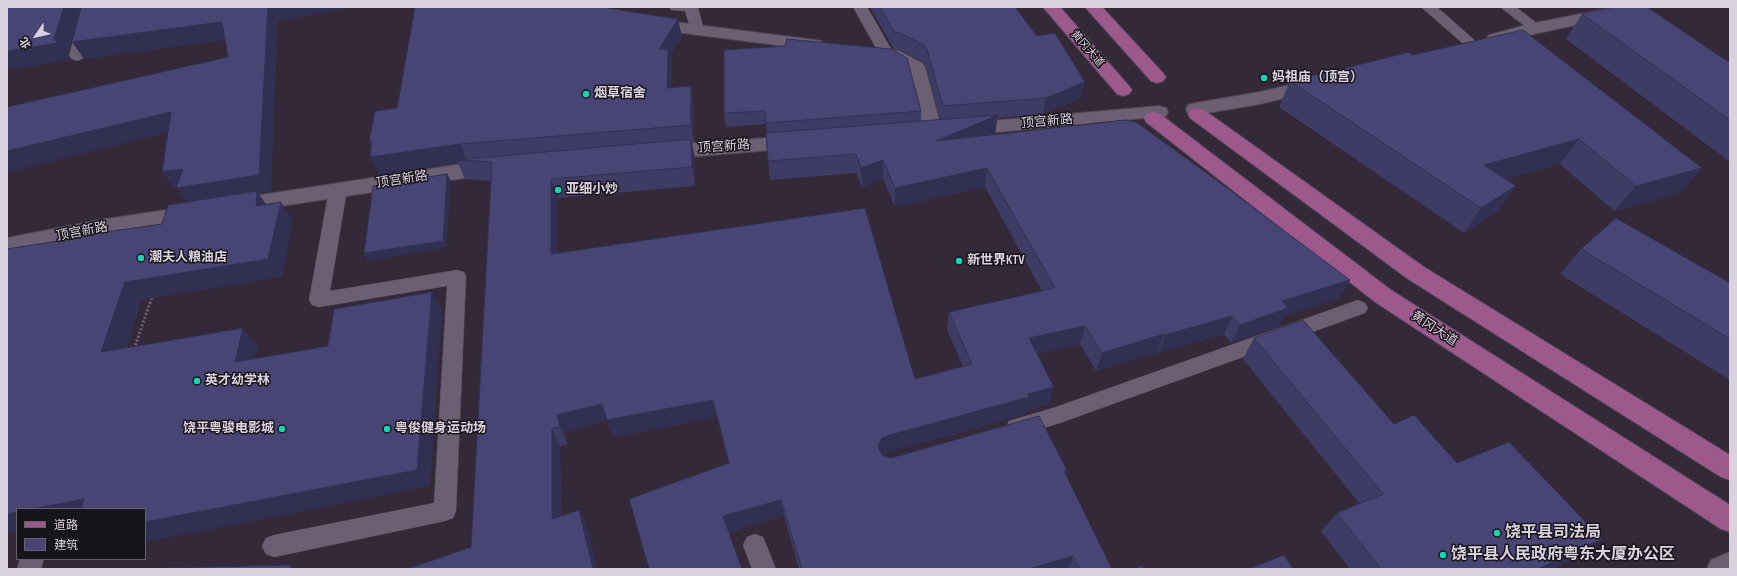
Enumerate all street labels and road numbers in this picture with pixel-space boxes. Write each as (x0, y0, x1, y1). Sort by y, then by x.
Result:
street label: 黄冈大道 (1068, 28, 1106, 70)
street label: 顶宫新路 (1020, 112, 1074, 132)
street label: 顶宫新路 (698, 137, 750, 157)
street label: 顶宫新路 (375, 168, 429, 192)
street label: 顶宫新路 (55, 219, 109, 245)
street label: 黄冈大道 (1408, 308, 1460, 350)

